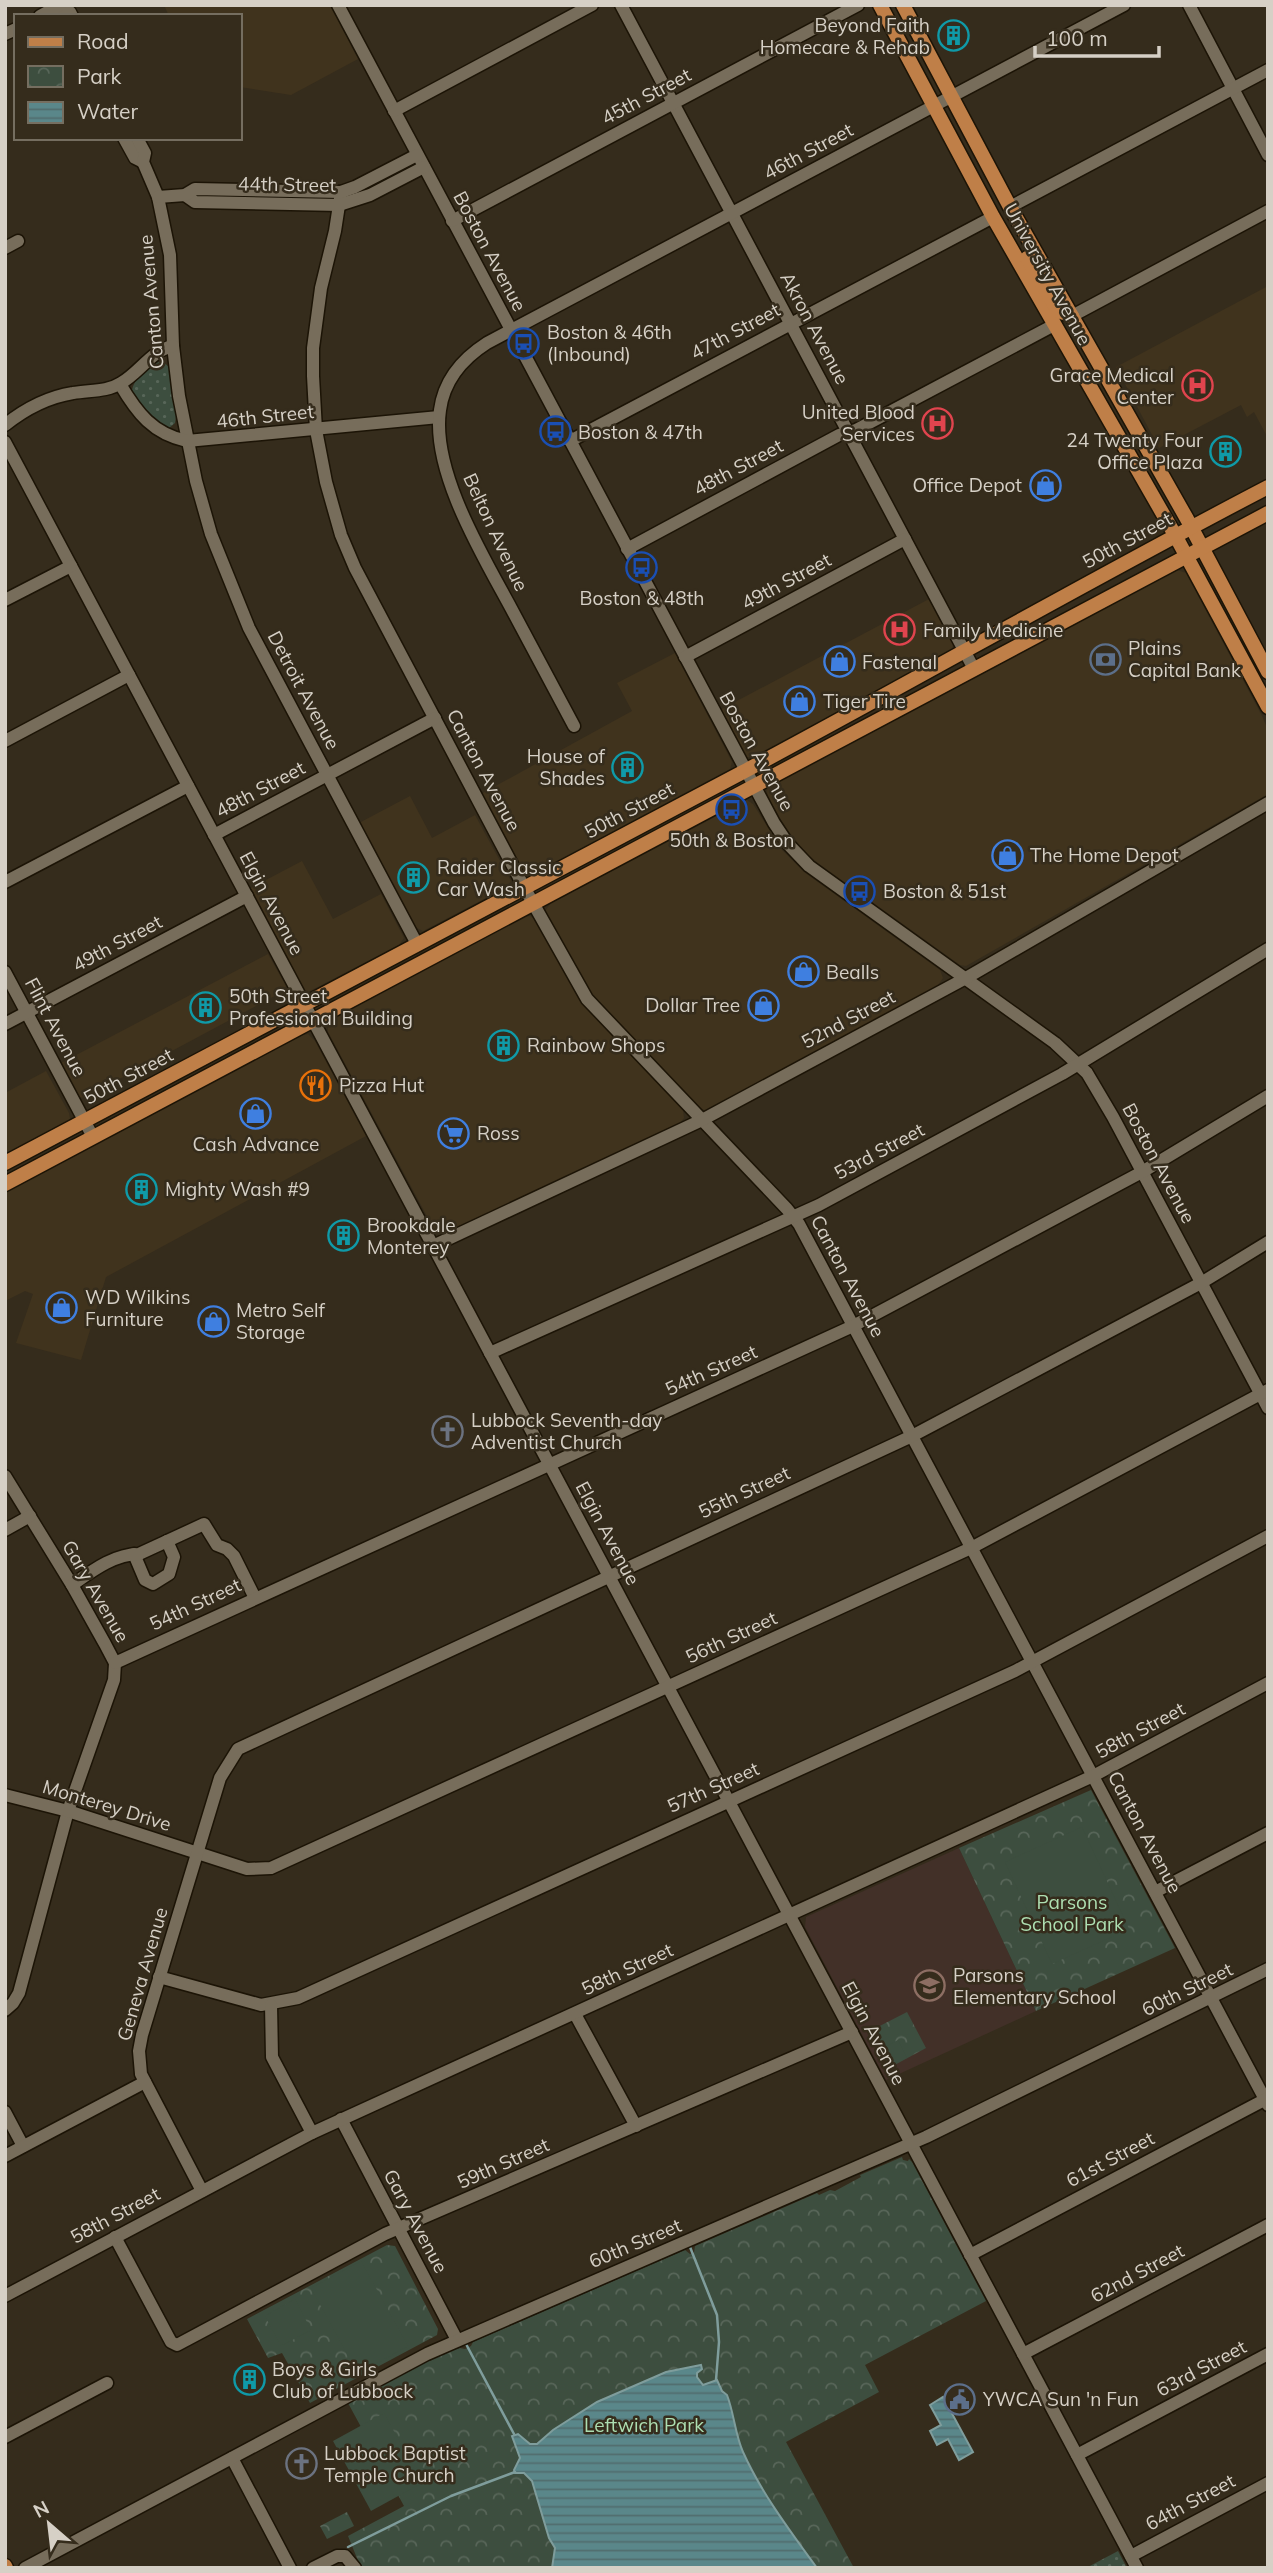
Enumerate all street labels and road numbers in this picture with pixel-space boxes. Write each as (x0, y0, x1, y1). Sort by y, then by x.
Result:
street label: 45th Street (597, 62, 695, 130)
street label: 46th Street (759, 117, 857, 185)
street label: 44th Street (238, 171, 337, 197)
street label: Boston Avenue (448, 187, 532, 315)
street label: University Avenue (999, 199, 1097, 349)
street label: Canton Avenue (133, 234, 169, 370)
street label: Akron Avenue (775, 268, 855, 388)
street label: 47th Street (686, 297, 784, 365)
street label: 46th Street (215, 399, 315, 433)
street label: 48th Street (689, 433, 787, 501)
street label: Belton Avenue (458, 469, 534, 595)
street label: 50th Street (1078, 506, 1176, 574)
street label: 49th Street (737, 547, 835, 615)
street label: Detroit Avenue (263, 626, 345, 754)
street label: Boston Avenue (714, 687, 800, 815)
street label: Canton Avenue (442, 705, 526, 835)
street label: 48th Street (211, 755, 309, 823)
street label: 50th Street (580, 776, 678, 844)
street label: Elgin Avenue (235, 847, 309, 959)
street label: 49th Street (68, 909, 166, 977)
street label: Flint Avenue (20, 973, 92, 1081)
street label: 52nd Street (797, 984, 899, 1054)
street label: 50th Street (79, 1042, 177, 1110)
street label: Boston Avenue (1117, 1099, 1201, 1227)
street label: 53rd Street (830, 1117, 928, 1185)
street label: Canton Avenue (806, 1211, 890, 1341)
street label: 54th Street (661, 1339, 761, 1401)
street label: 55th Street (694, 1460, 794, 1524)
street label: Elgin Avenue (571, 1477, 645, 1589)
street label: Gary Avenue (57, 1536, 135, 1646)
street label: 54th Street (145, 1572, 245, 1636)
street label: 56th Street (681, 1605, 781, 1669)
street label: 58th Street (1091, 1696, 1189, 1764)
street label: 57th Street (663, 1756, 763, 1818)
street label: Canton Avenue (1103, 1767, 1187, 1897)
street label: Monterey Drive (40, 1774, 174, 1836)
street label: Geneva Avenue (111, 1904, 173, 2044)
street label: 58th Street (577, 1937, 677, 2001)
street label: 60th Street (1138, 1957, 1237, 2021)
street label: Elgin Avenue (837, 1977, 911, 2089)
street label: 61st Street (1062, 2126, 1158, 2192)
street label: 59th Street (453, 2132, 553, 2194)
street label: Gary Avenue (379, 2165, 453, 2277)
street label: 58th Street (66, 2181, 164, 2249)
street label: 60th Street (585, 2213, 685, 2273)
street label: 62nd Street (1086, 2238, 1188, 2308)
street label: 63rd Street (1152, 2334, 1250, 2402)
street label: 64th Street (1141, 2468, 1239, 2536)

